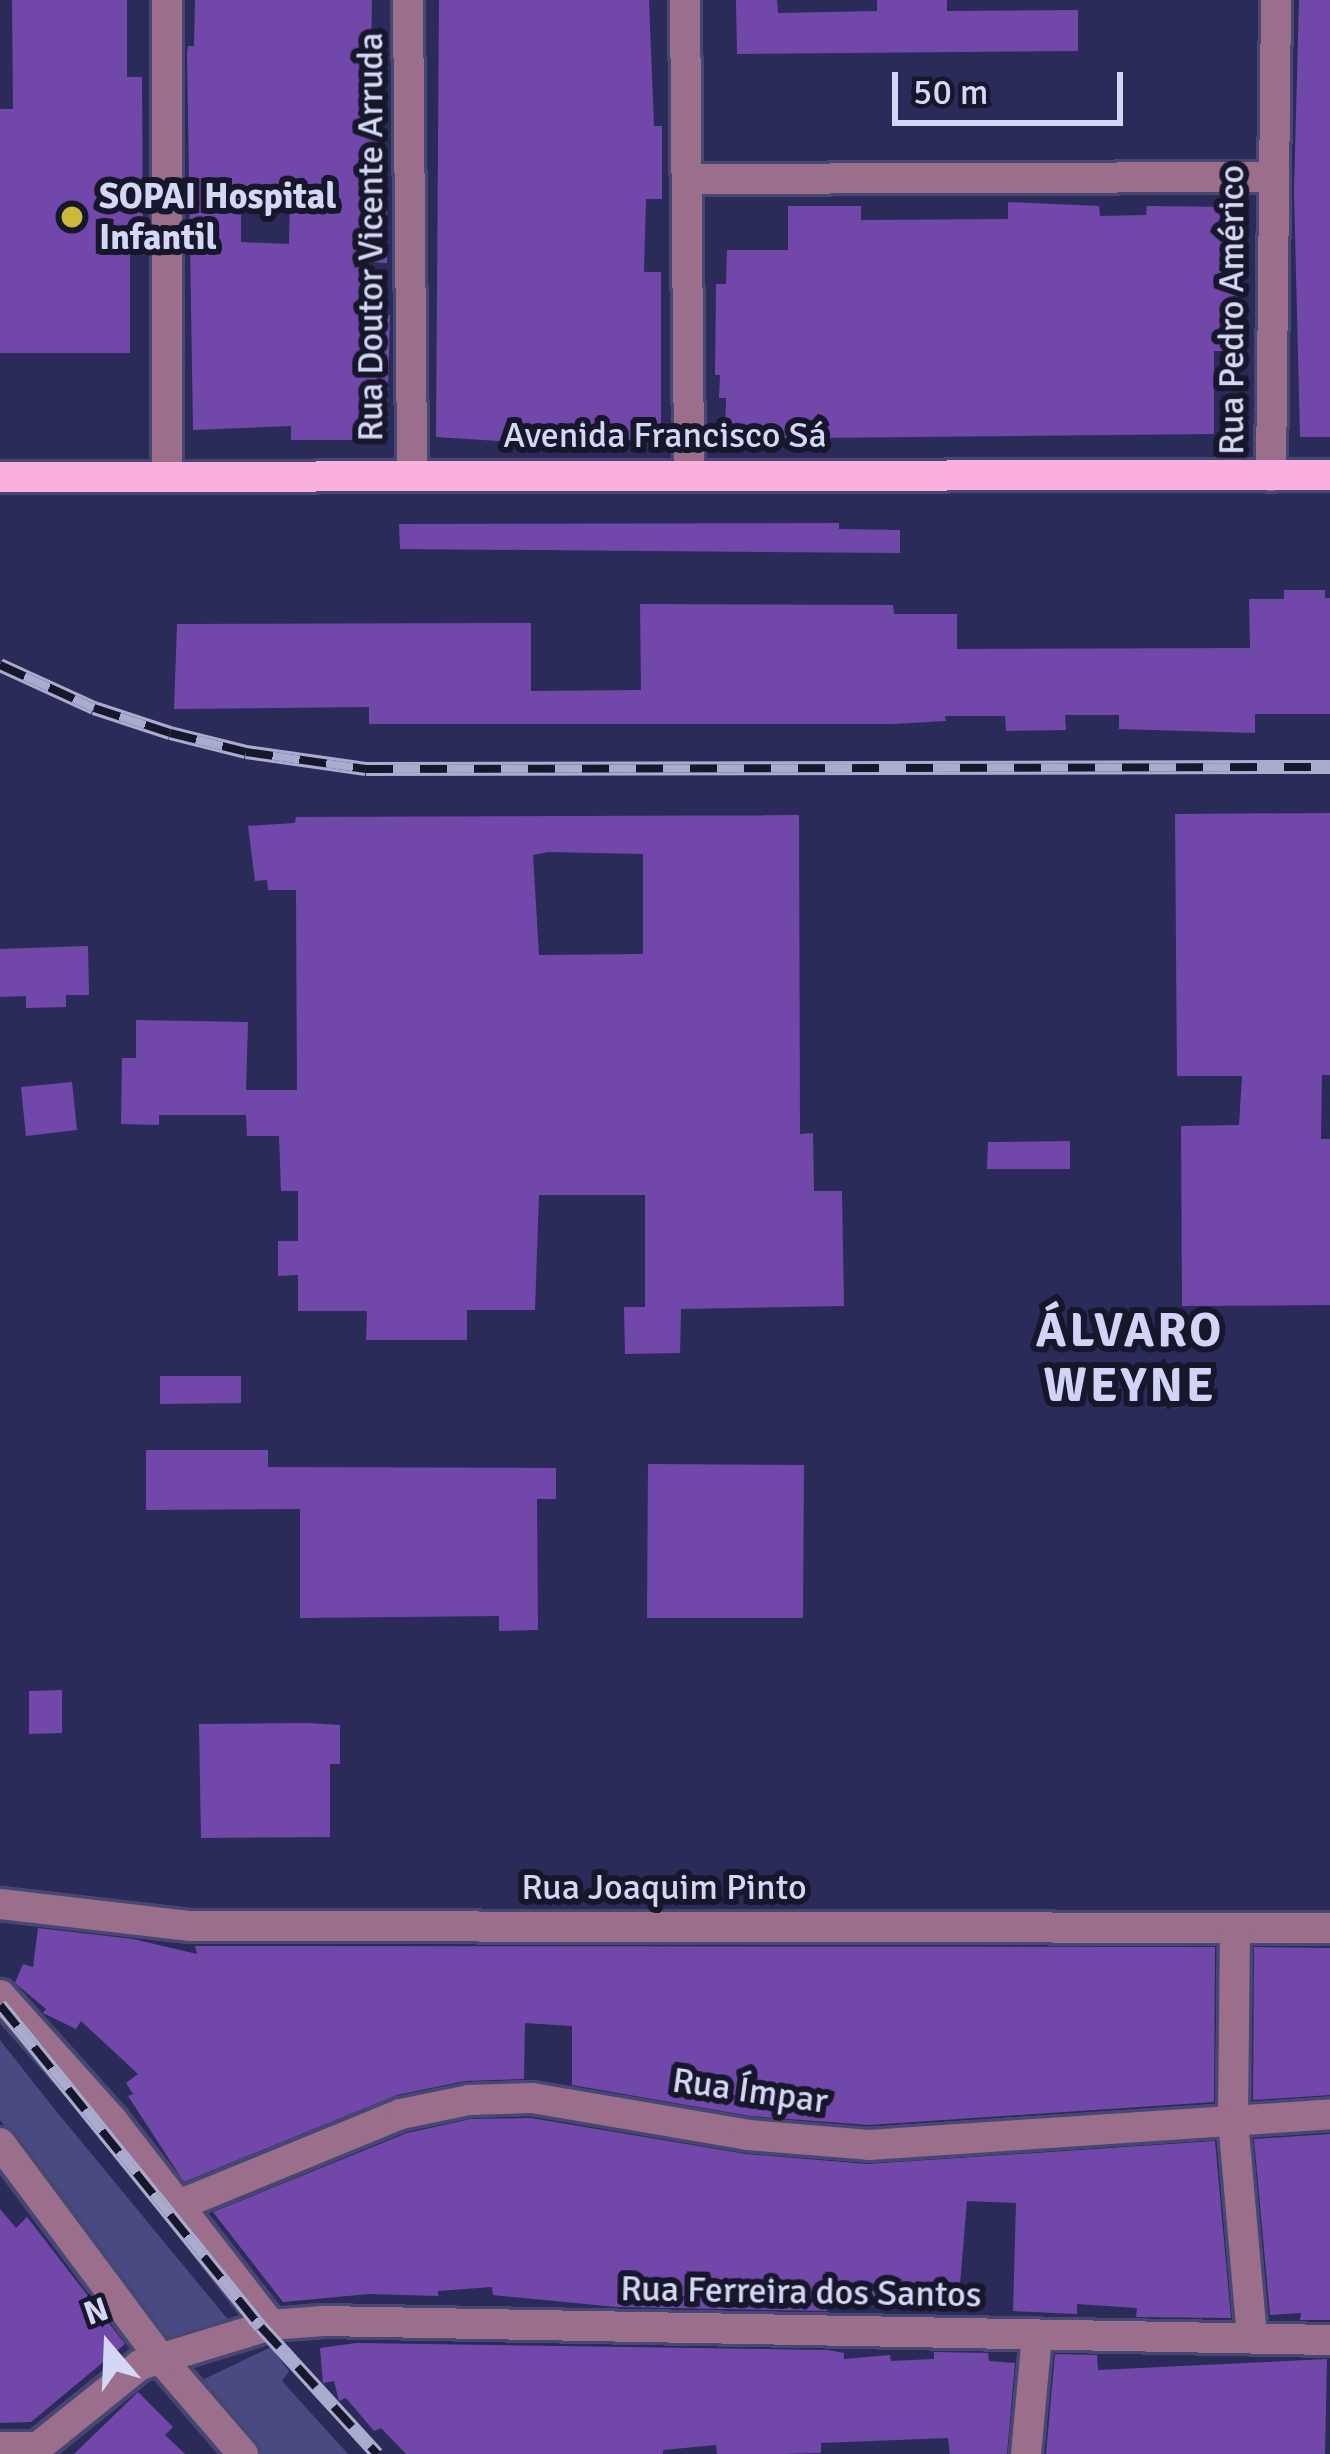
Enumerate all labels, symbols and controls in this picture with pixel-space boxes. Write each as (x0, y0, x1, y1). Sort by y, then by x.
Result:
street label: Rua Doutor Vicente Arruda (349, 32, 393, 442)
scale bar (898, 48, 1129, 122)
text: 50 m (913, 70, 989, 115)
street label: Rua Pedro Américo (1210, 165, 1254, 455)
place label: SOPAI Hospital Infantil (99, 174, 337, 259)
marker: SOPAI Hospital Infantil (56, 201, 88, 233)
street label: Avenida Francisco Sá (503, 414, 827, 458)
district label: ÁLVARO WEYNE (1036, 1301, 1224, 1414)
street label: Rua Joaquim Pinto (521, 1866, 807, 1910)
street label: Rua Ímpar (669, 2059, 831, 2123)
street label: Rua Ferreira dos Santos (620, 2267, 982, 2317)
north arrow (48, 2286, 168, 2406)
text: N (79, 2288, 114, 2335)

